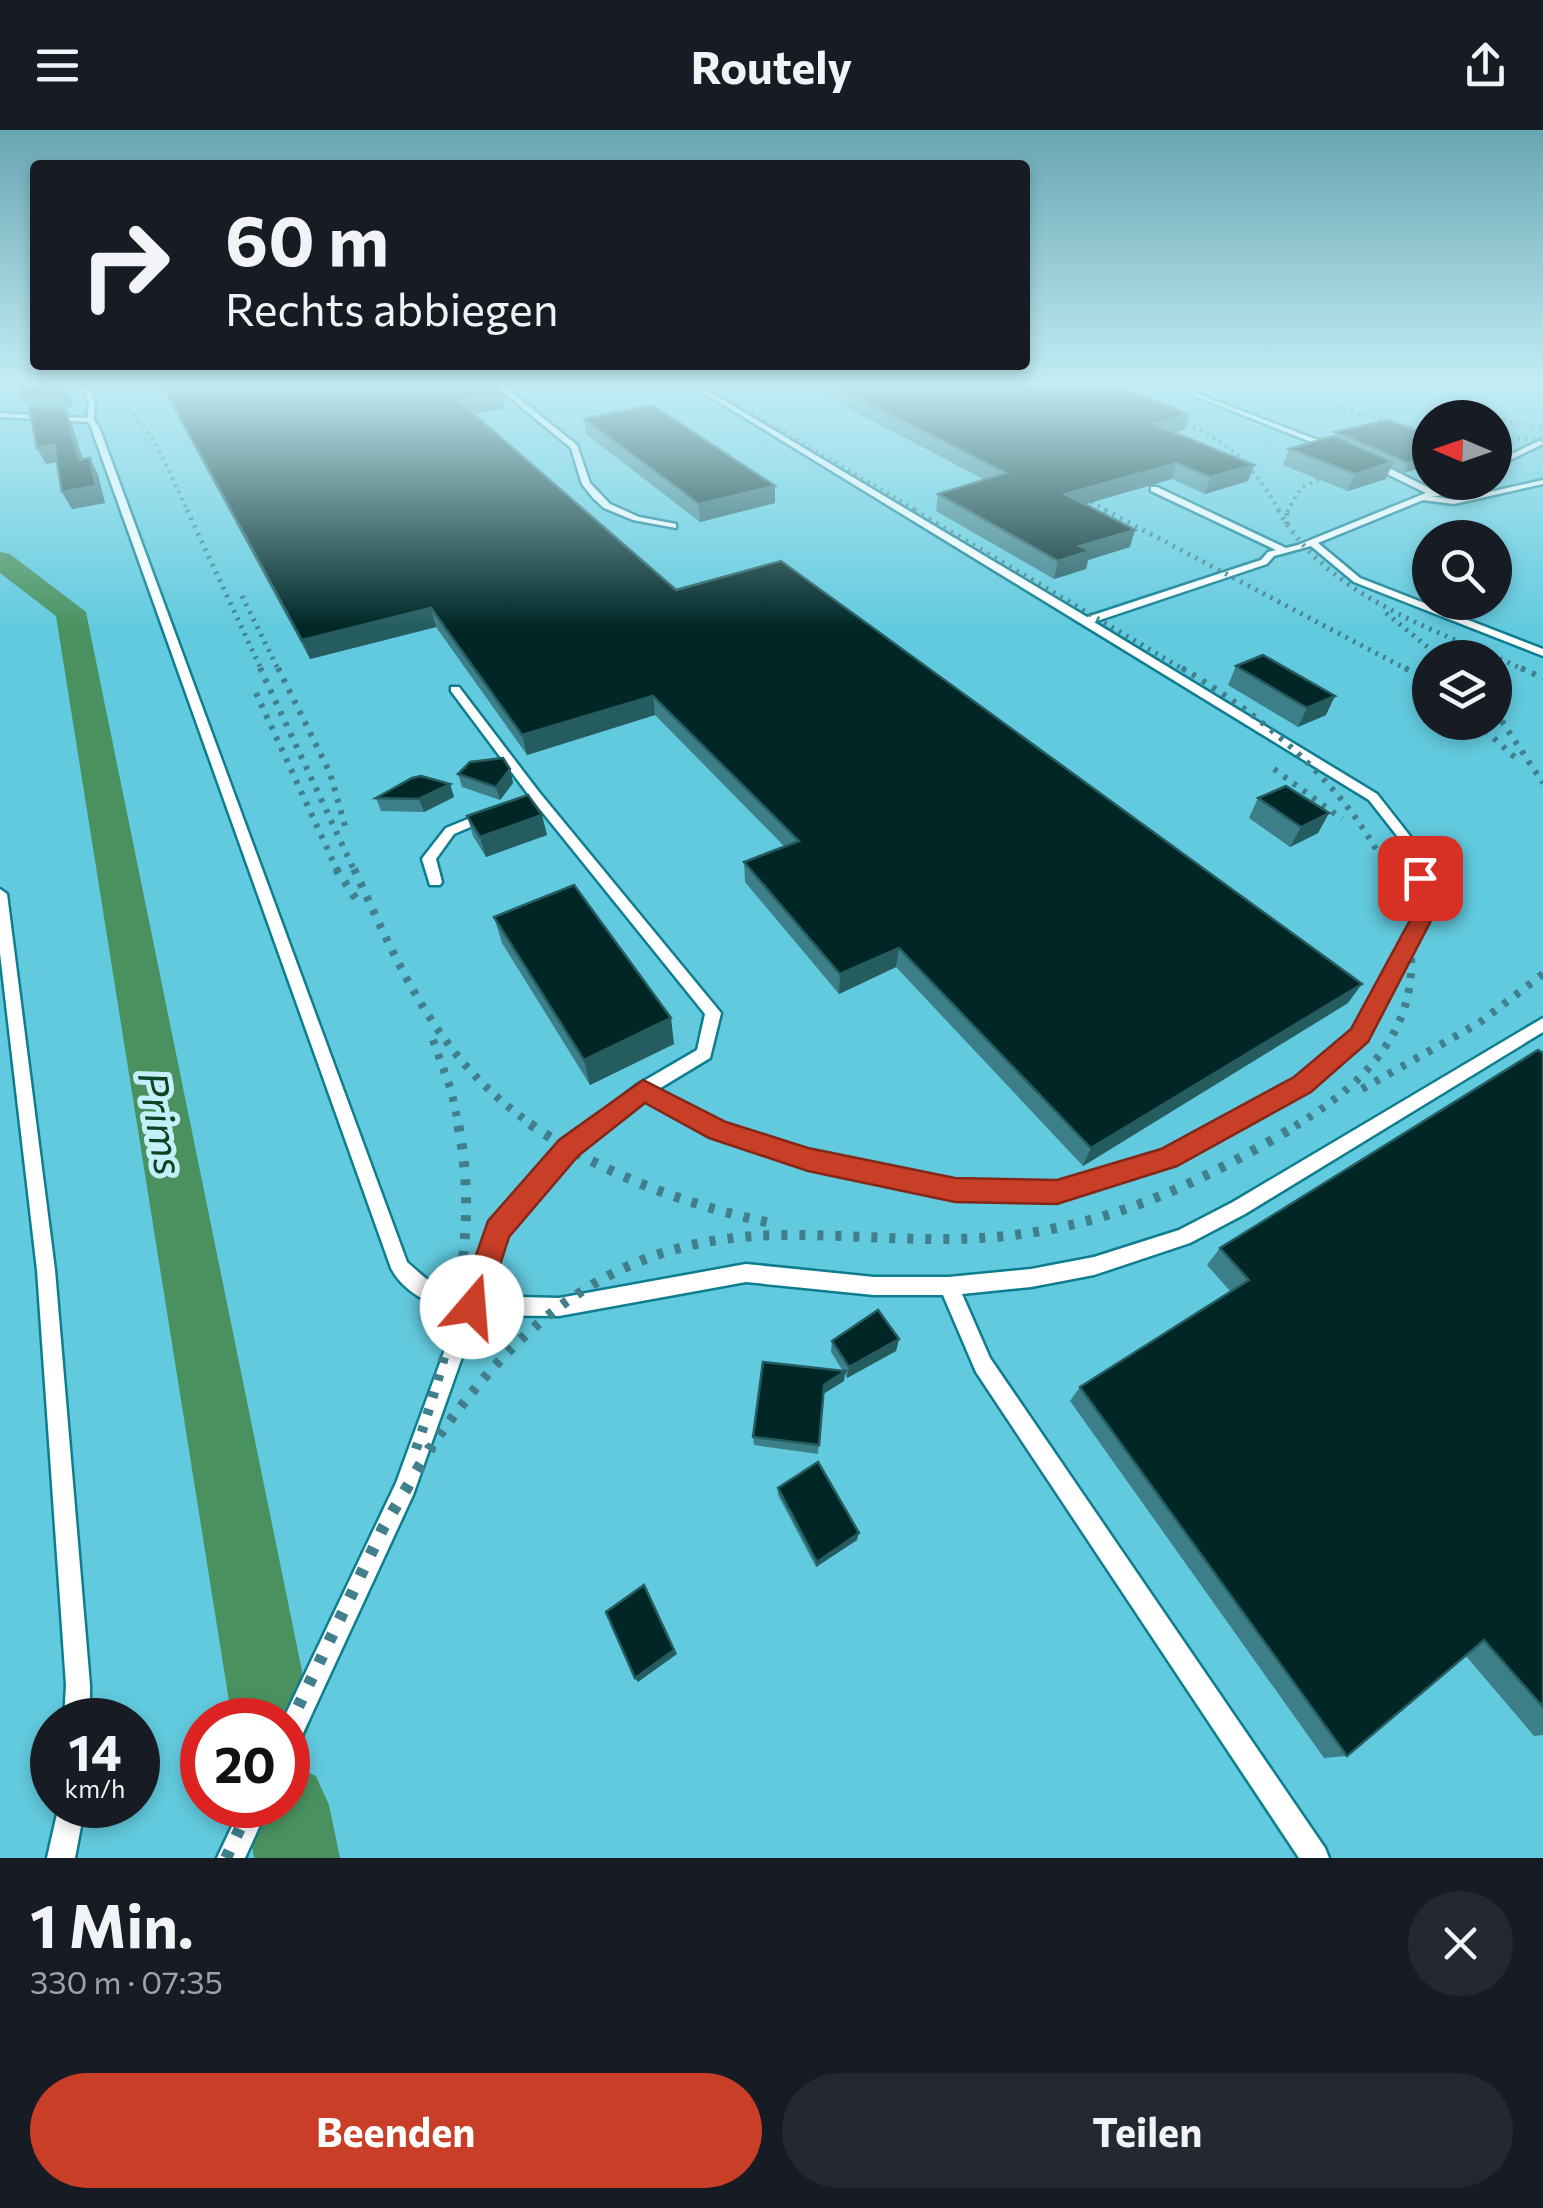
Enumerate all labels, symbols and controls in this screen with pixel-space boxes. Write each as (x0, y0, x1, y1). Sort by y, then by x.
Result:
icon: menu (30, 38, 85, 93)
text: Routely (691, 38, 852, 93)
icon: share (1458, 38, 1513, 93)
text: 60 m (225, 195, 389, 280)
icon: right (60, 200, 190, 330)
text: Rechts abbiegen (225, 280, 559, 335)
north arrow (1412, 400, 1512, 500)
map controls (1412, 400, 1512, 740)
button: search (1412, 520, 1512, 620)
button: layers (1412, 640, 1512, 740)
pin (1378, 836, 1463, 921)
icon: arrive (1393, 851, 1448, 906)
water label: Prims (130, 1067, 196, 1179)
position arrow (420, 1255, 524, 1359)
speed limit sign: 20 (180, 1698, 310, 1828)
text: 14 (68, 1720, 122, 1781)
text: km/h (65, 1773, 125, 1803)
text: 1 Min. (30, 1887, 194, 1960)
button: close (1408, 1891, 1513, 1996)
text: 330 m · 07:35 (30, 1961, 223, 2001)
button: Beenden (30, 2073, 762, 2188)
button: Teilen (782, 2073, 1513, 2188)

